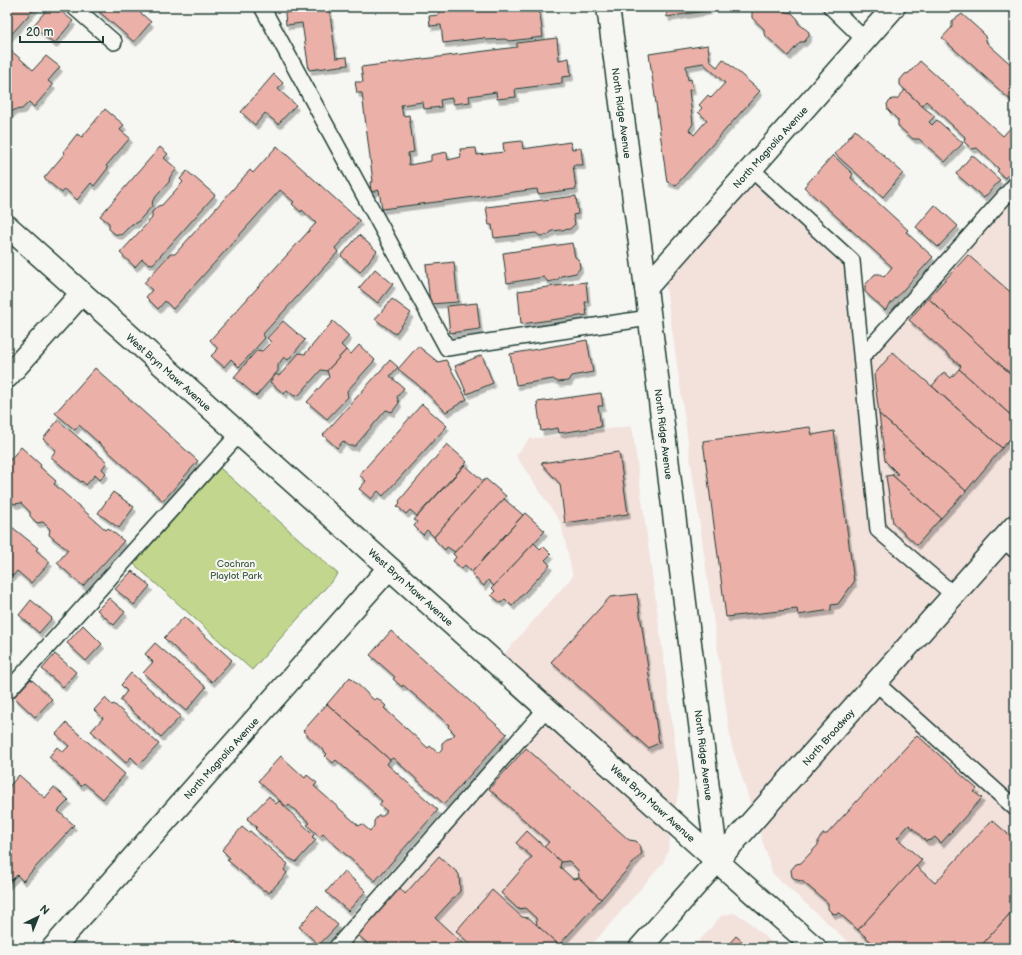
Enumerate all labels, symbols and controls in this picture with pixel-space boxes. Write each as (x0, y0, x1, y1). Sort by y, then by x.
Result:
scale bar (20, 18, 103, 44)
text: 20 m (26, 25, 53, 40)
street label: North Ridge Avenue (609, 67, 633, 159)
street label: North Magnolia Avenue (731, 104, 811, 191)
street label: West Bryn Mawr Avenue (123, 332, 213, 414)
street label: North Ridge Avenue (651, 388, 675, 480)
street label: West Bryn Mawr Avenue (365, 547, 455, 629)
park label: Cochran Playlot Park (210, 558, 262, 582)
street label: North Broadway (800, 707, 858, 768)
street label: North Ridge Avenue (691, 709, 715, 801)
street label: North Magnolia Avenue (182, 715, 262, 802)
street label: West Bryn Mawr Avenue (607, 763, 697, 845)
north arrow (18, 897, 58, 937)
text: N (37, 902, 52, 918)

